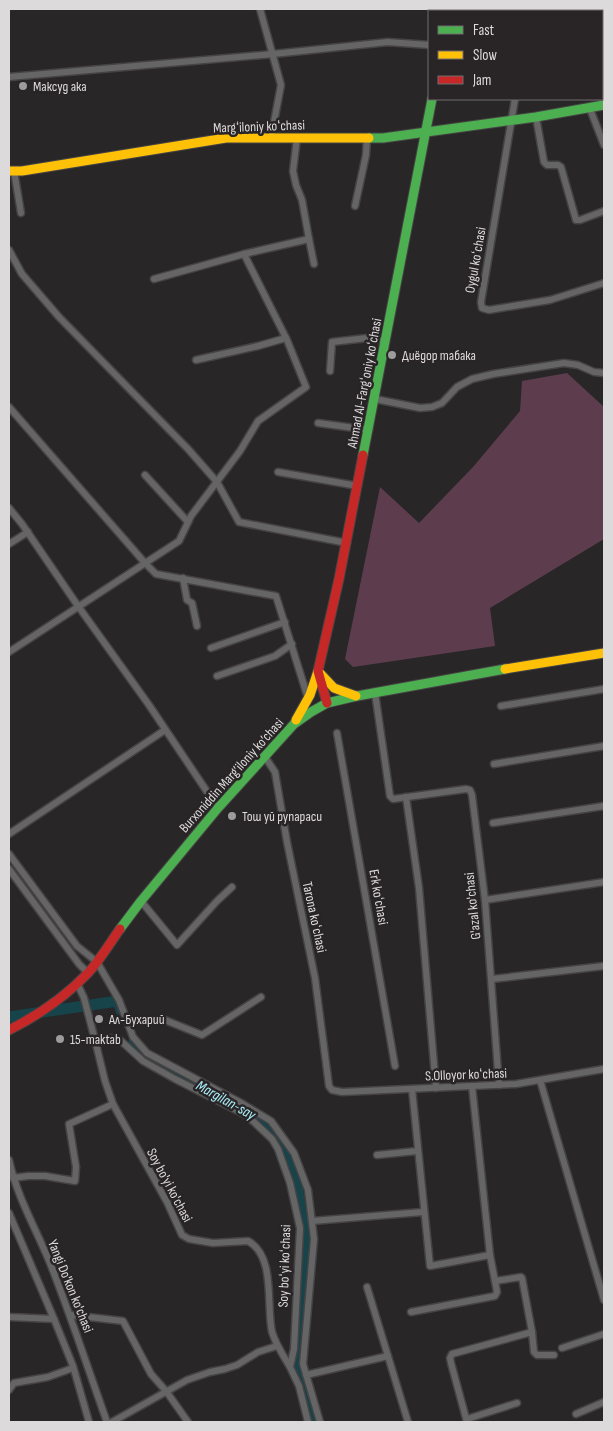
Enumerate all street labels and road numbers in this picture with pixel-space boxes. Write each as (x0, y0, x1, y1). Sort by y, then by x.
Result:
street label: Margʻiloniy koʻchasi (213, 116, 305, 137)
street label: Oygul koʻchasi (461, 226, 490, 295)
street label: Ahmad Al-Fargʻoniy koʻchasi (343, 317, 385, 450)
street label: Burxoniddin Marg’iloniy ko’chasi (175, 715, 287, 836)
street label: Erk koʻchasi (365, 868, 392, 926)
street label: G'azal ko'chasi (461, 871, 484, 940)
street label: Tarona koʻchasi (299, 880, 330, 954)
street label: S.Olloyor koʻchasi (425, 1065, 507, 1084)
street label: Soy bo'yi ko'chasi (143, 1145, 196, 1225)
street label: Soy boʻyi koʻchasi (275, 1224, 294, 1308)
street label: Yangi Do'kon ko'chasi (44, 1237, 97, 1335)

